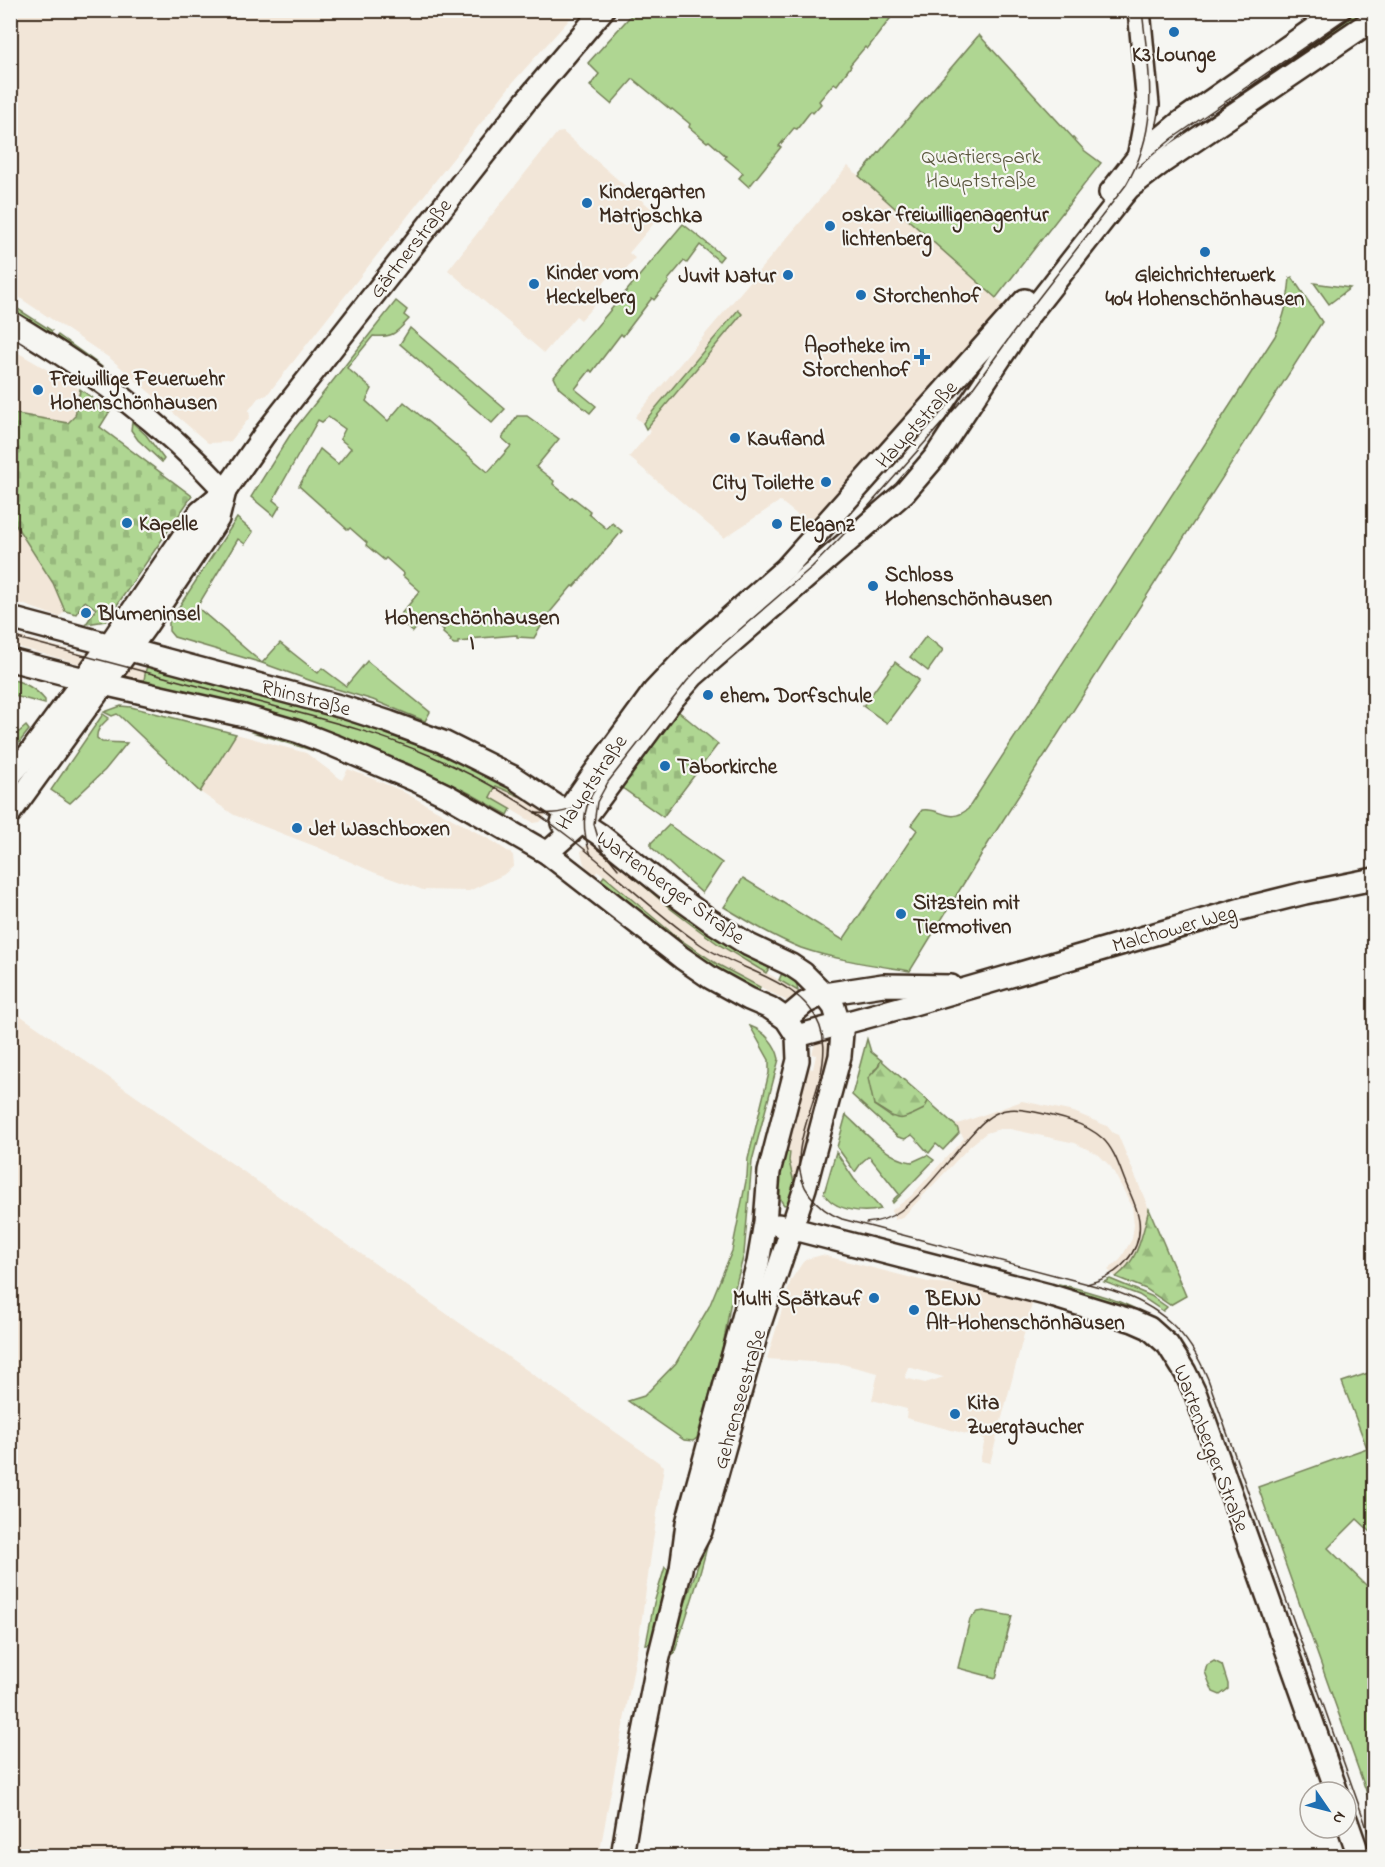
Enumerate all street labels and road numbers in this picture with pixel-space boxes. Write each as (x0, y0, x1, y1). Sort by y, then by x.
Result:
street label: Gärtnerstraße (363, 192, 461, 306)
street label: Hauptstraße (870, 374, 966, 476)
street label: Rhinstraße (257, 673, 354, 725)
street label: Hauptstraße (549, 729, 636, 837)
street label: Wartenberger Straße (588, 824, 751, 955)
street label: Malchower Weg (1109, 898, 1241, 964)
street label: Gehrenseestraße (707, 1325, 775, 1473)
street label: Wartenberger Straße (1162, 1361, 1256, 1538)

